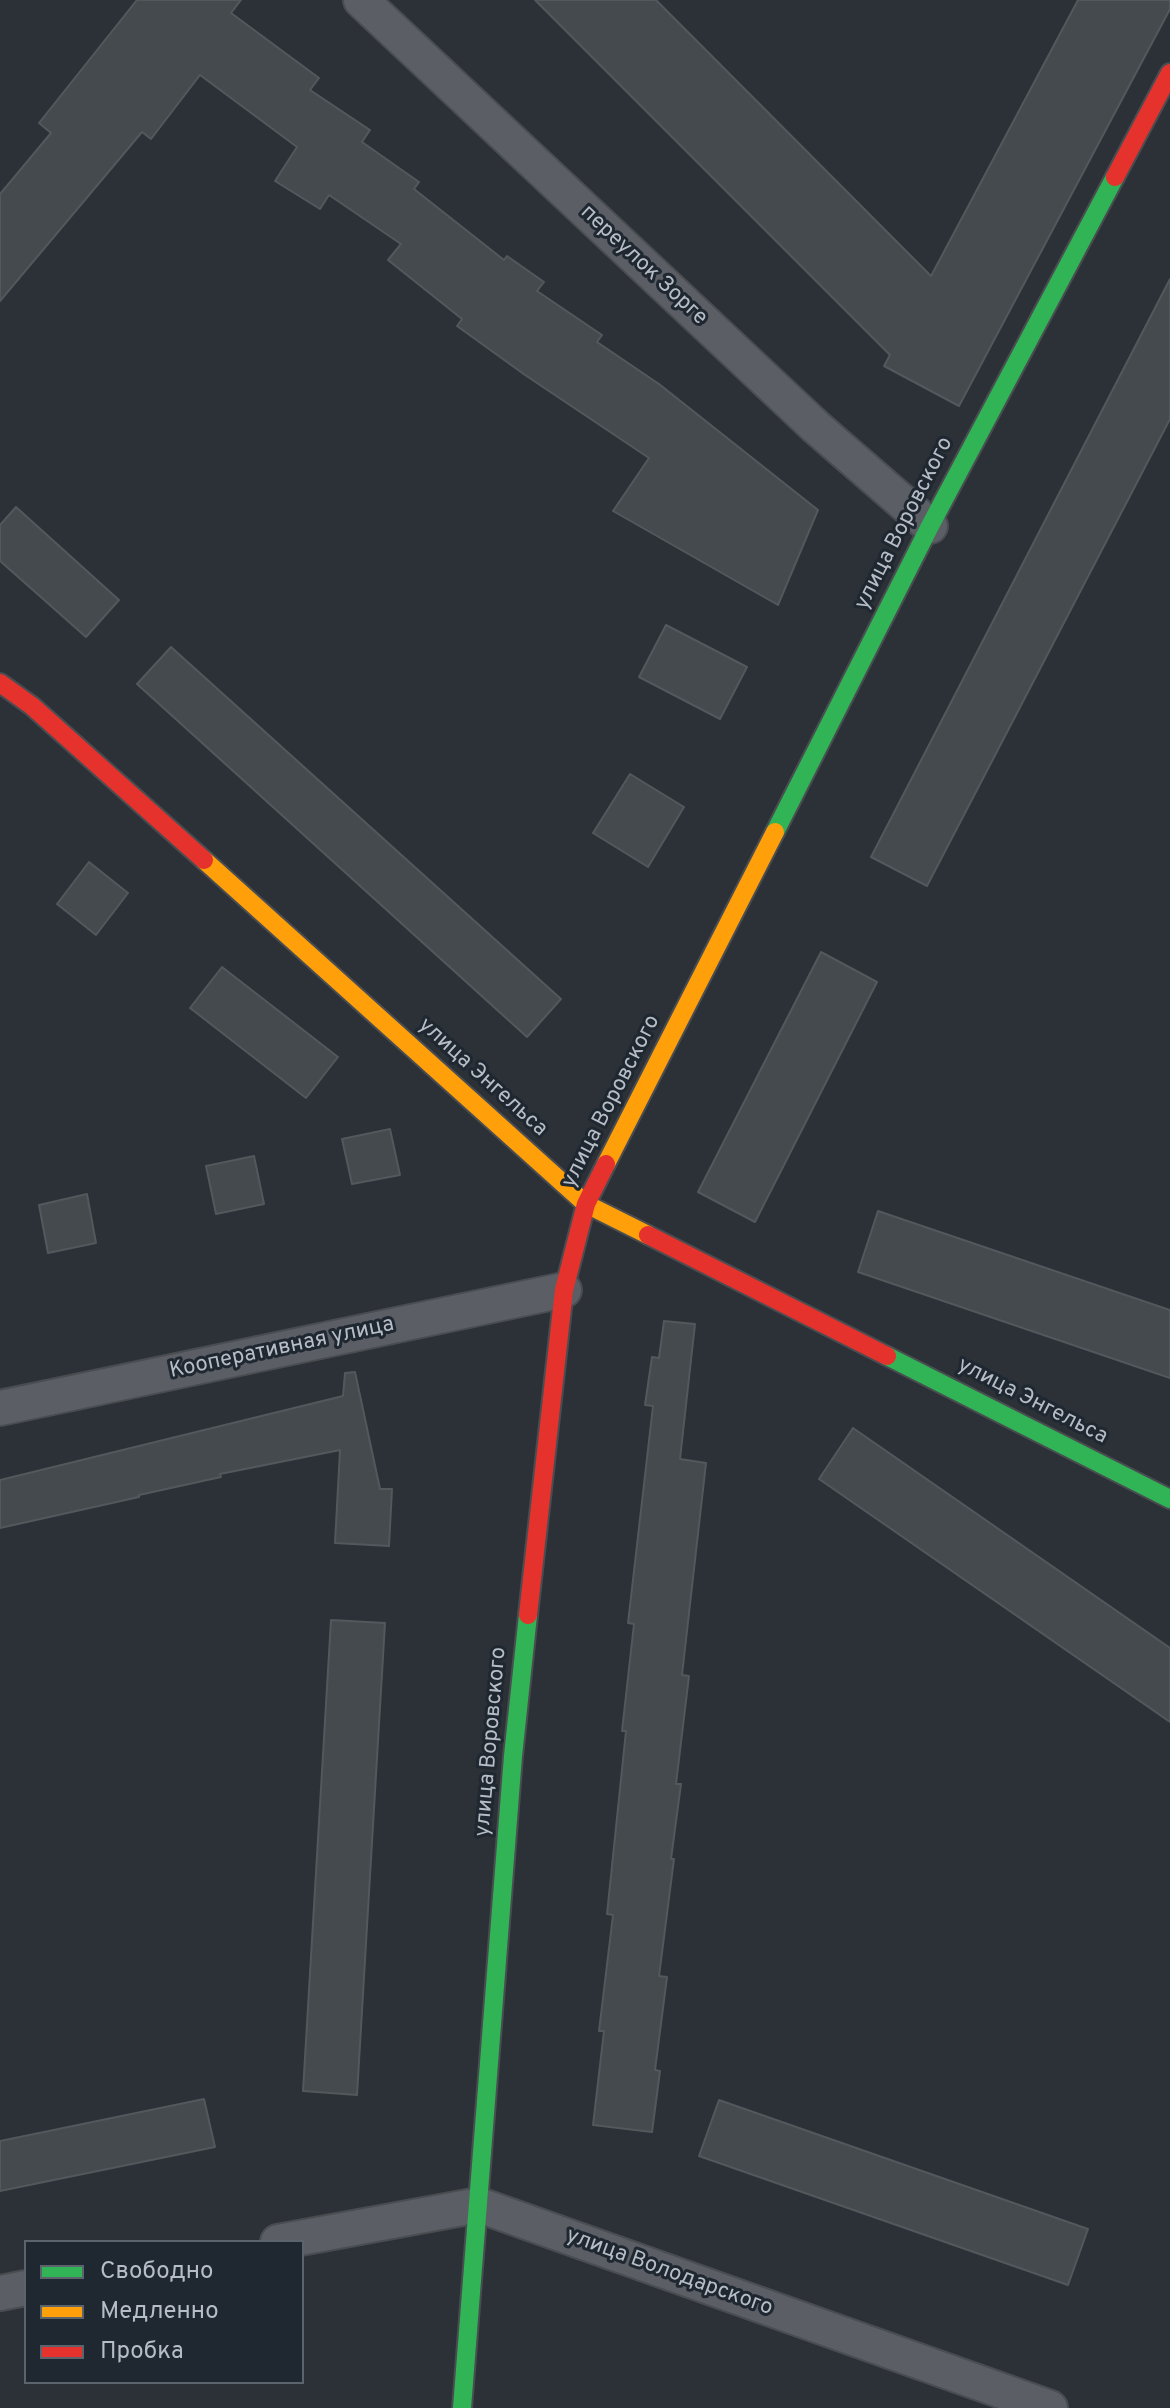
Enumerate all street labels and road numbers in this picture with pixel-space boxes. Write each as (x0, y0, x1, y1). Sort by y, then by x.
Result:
street label: переулок Зорге (574, 200, 712, 332)
street label: улица Воровского (850, 433, 960, 615)
street label: улица Воровского (557, 1011, 667, 1193)
street label: улица Энгельса (412, 1013, 552, 1143)
street label: Кооперативная улица (167, 1312, 397, 1386)
street label: улица Энгельса (952, 1353, 1112, 1451)
street label: улица Воровского (471, 1646, 513, 1838)
street label: улица Володарского (562, 2223, 776, 2323)

